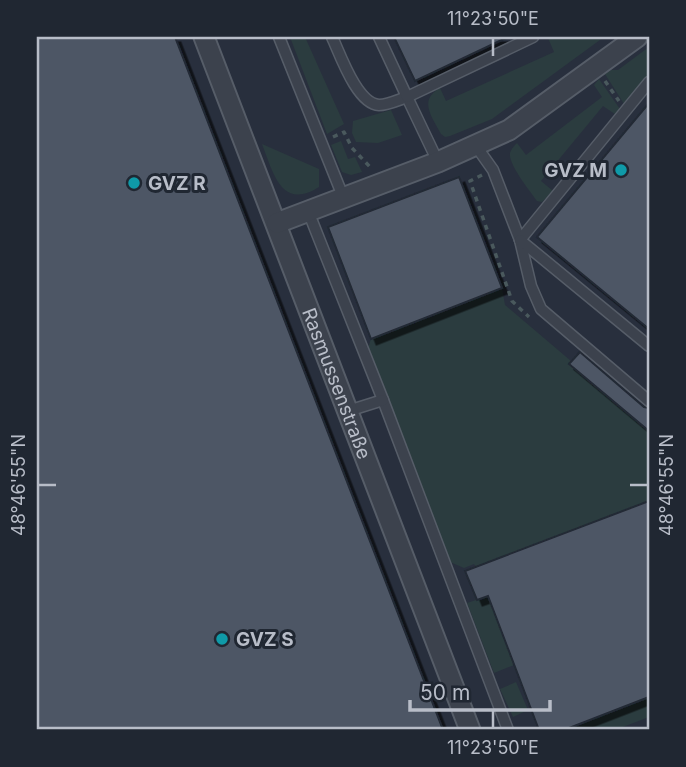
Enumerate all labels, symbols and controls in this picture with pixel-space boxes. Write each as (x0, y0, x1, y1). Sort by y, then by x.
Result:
text: 11°23'50"E (447, 8, 539, 29)
place label: GVZ M (544, 159, 607, 182)
marker: GVZ M (613, 162, 629, 178)
place label: GVZ R (148, 172, 206, 195)
marker: GVZ R (126, 175, 142, 191)
street label: Rasmussenstraße (297, 305, 376, 462)
text: 48°46'55"N (8, 434, 29, 536)
text: 48°46'55"N (656, 434, 677, 536)
place label: GVZ S (236, 628, 294, 651)
marker: GVZ S (214, 631, 230, 647)
scale bar (410, 669, 550, 713)
text: 50 m (420, 680, 470, 705)
text: 11°23'50"E (447, 737, 539, 758)

